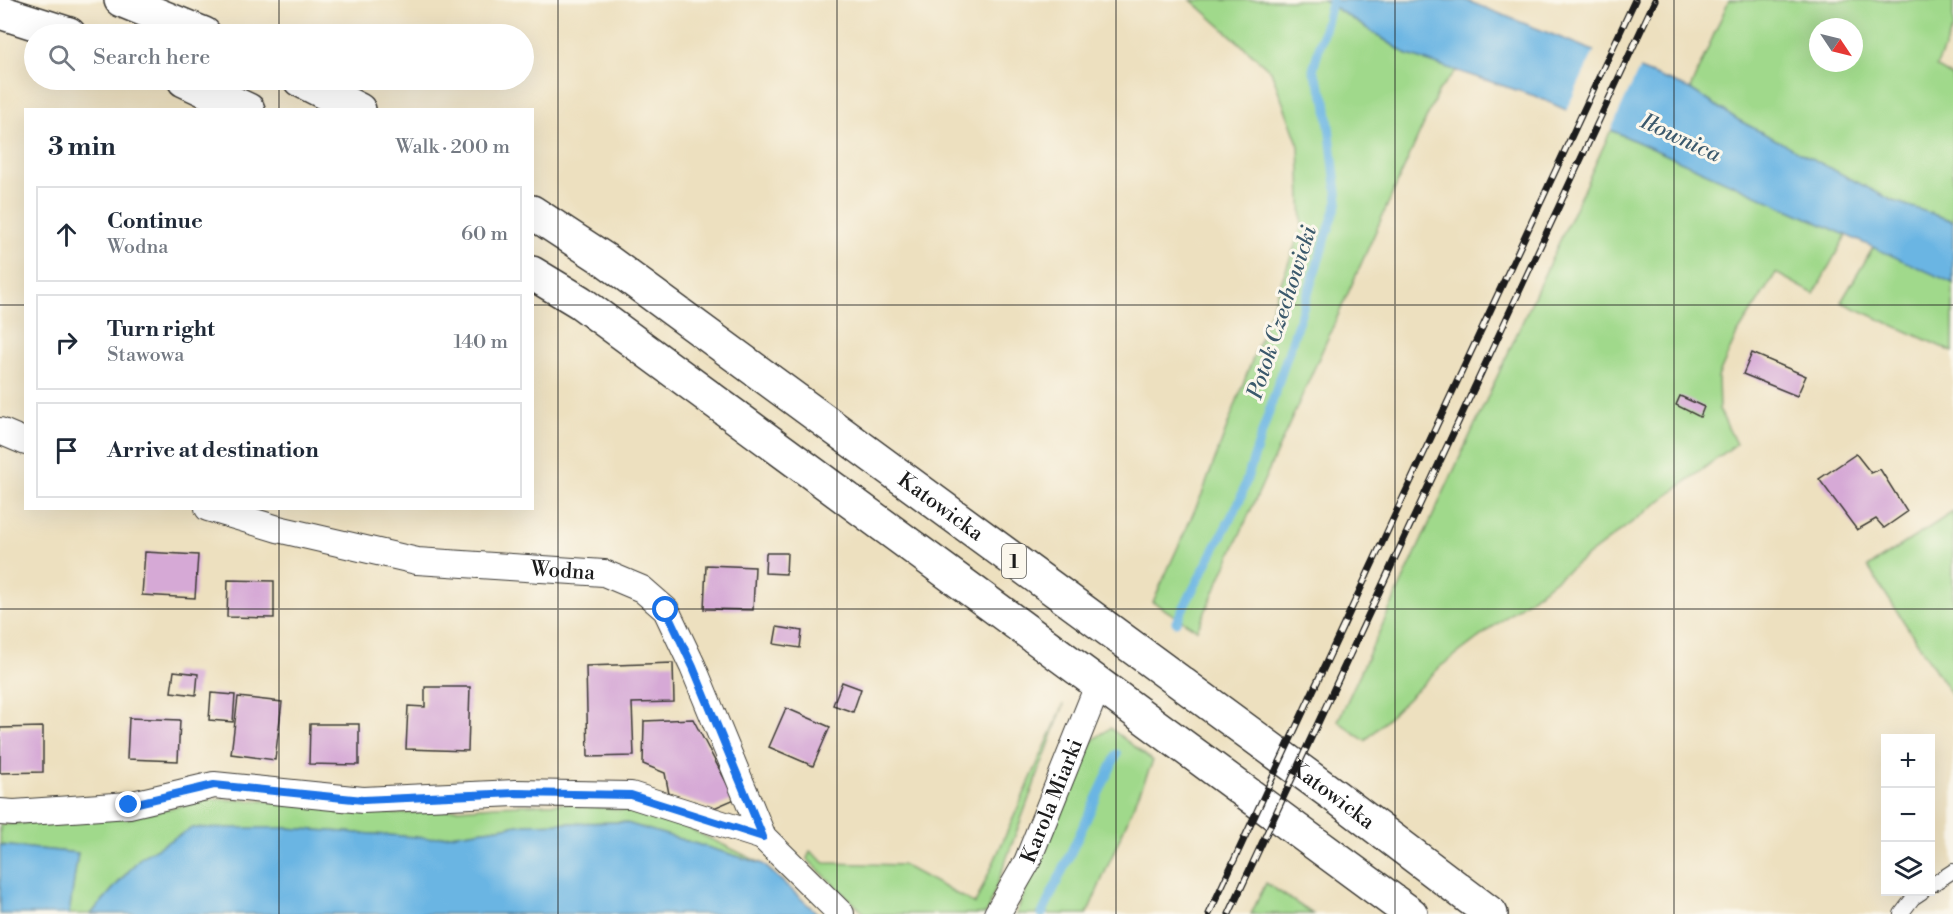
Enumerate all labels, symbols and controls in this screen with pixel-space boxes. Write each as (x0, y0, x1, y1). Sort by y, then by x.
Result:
north arrow (1809, 18, 1863, 72)
search box (24, 24, 534, 90)
icon: search (45, 41, 78, 74)
text: Search here (93, 44, 210, 71)
water label: Iłownica (1635, 108, 1725, 169)
text: 3 min (48, 131, 116, 163)
text: Walk · 200 m (396, 135, 510, 160)
text: Continue (107, 208, 203, 235)
icon: ahead (50, 218, 83, 251)
text: 60 m (461, 222, 508, 247)
water label: Potok Czechowicki (1241, 222, 1323, 403)
text: Wodna (107, 235, 168, 260)
text: Turn right (107, 316, 215, 343)
icon: right (50, 326, 83, 359)
text: 140 m (453, 330, 508, 355)
text: Stawowa (107, 343, 184, 368)
icon: arrive (50, 434, 83, 467)
text: Arrive at destination (107, 437, 319, 464)
street label: Katowicka (892, 467, 988, 547)
road number: 1 (1002, 544, 1026, 578)
street label: Wodna (529, 556, 596, 586)
route start (652, 596, 678, 622)
map controls (1881, 734, 1935, 896)
button: + (1881, 734, 1935, 788)
street label: Karola Miarki (1016, 735, 1089, 867)
street label: Katowicka (1284, 755, 1380, 836)
button: − (1881, 788, 1935, 842)
route end (115, 791, 141, 817)
button: layers (1881, 842, 1935, 896)

